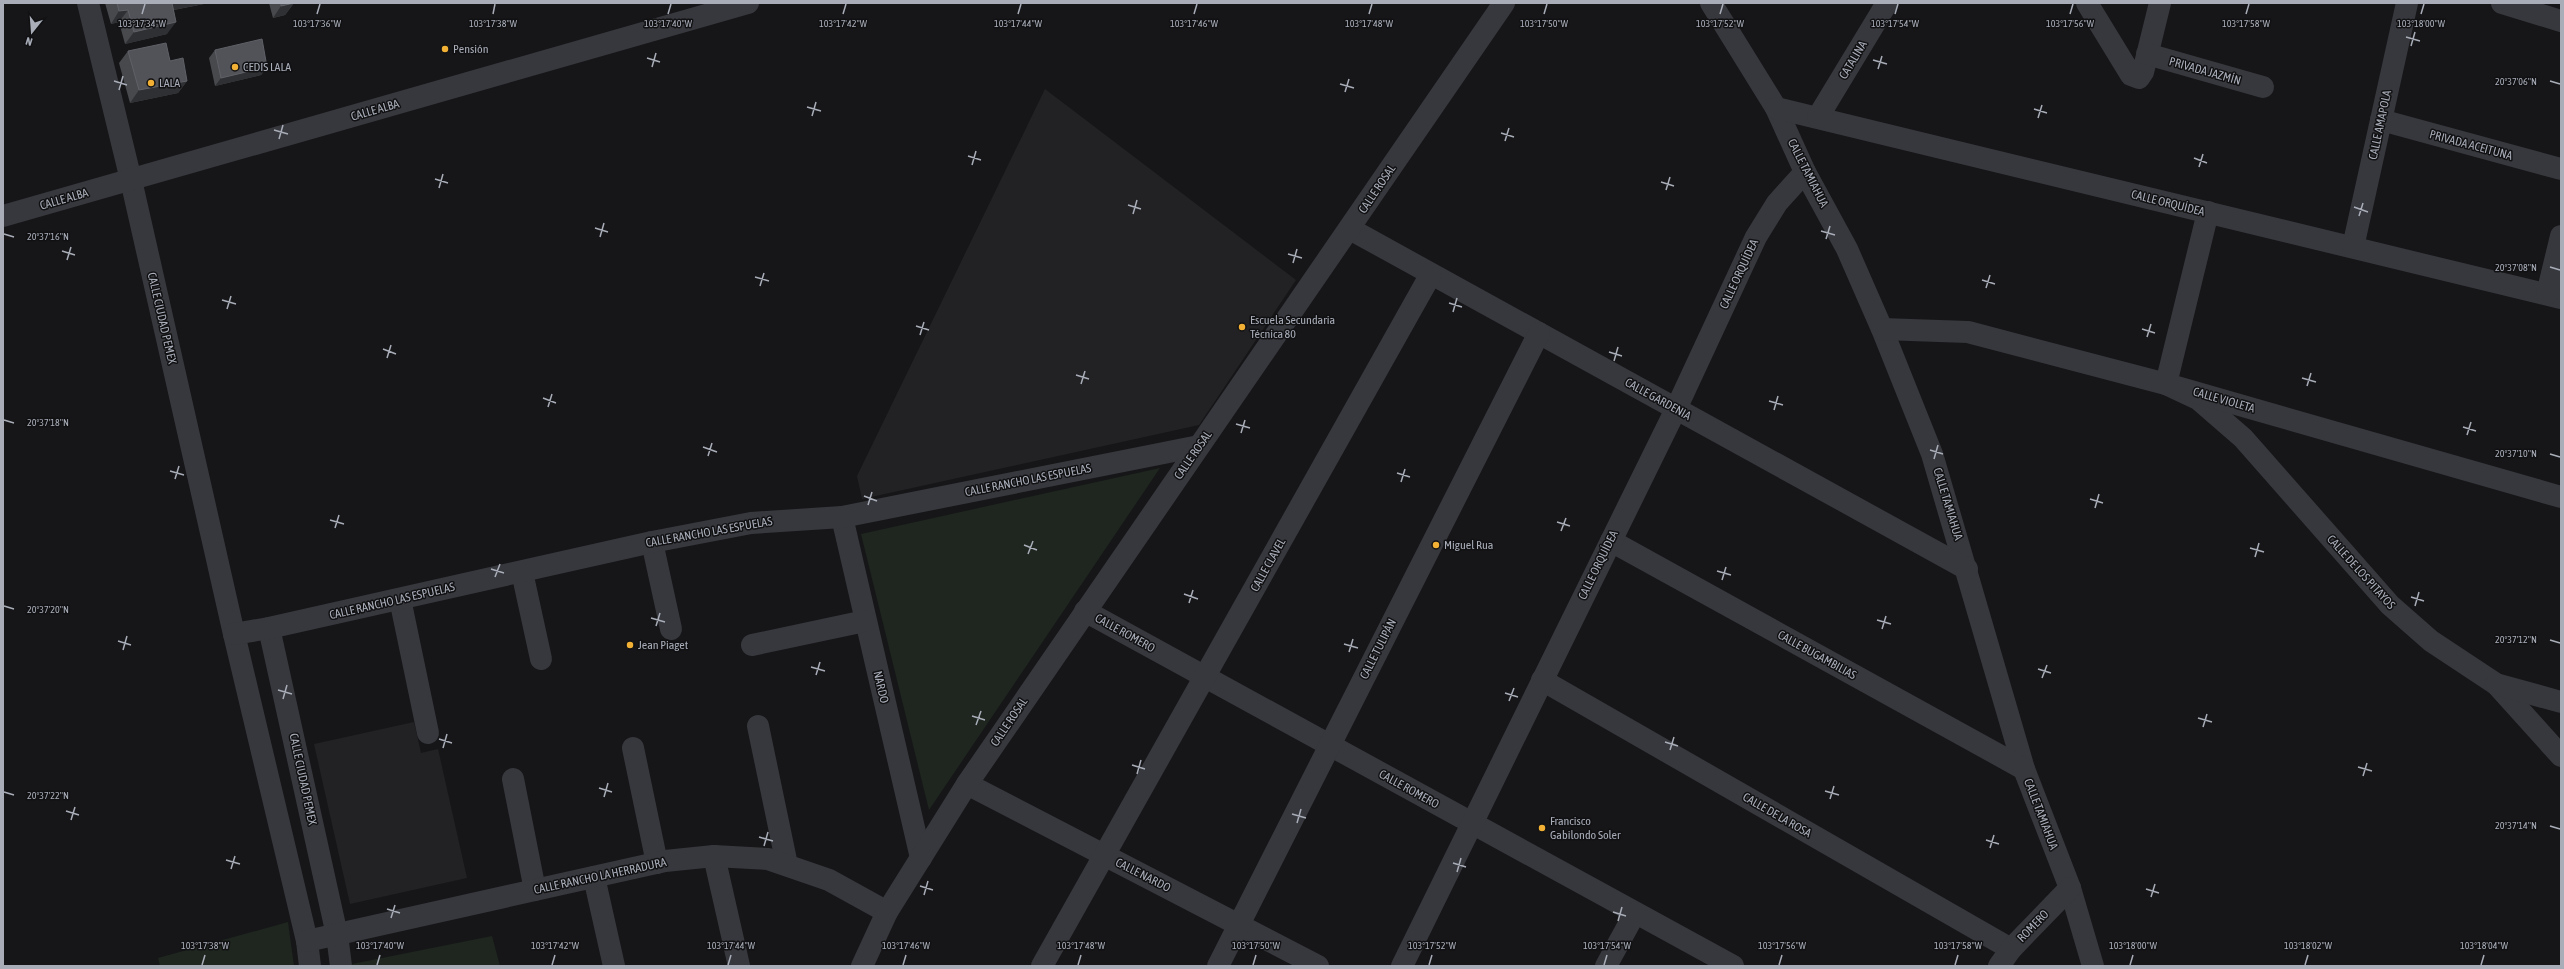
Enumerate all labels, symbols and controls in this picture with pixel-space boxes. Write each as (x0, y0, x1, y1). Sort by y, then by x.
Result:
north arrow (12, 12, 52, 52)
text: 103°17'34"W (118, 18, 167, 29)
text: 103°17'36"W (293, 18, 342, 29)
text: 103°17'38"W (469, 18, 518, 29)
text: 103°17'40"W (644, 18, 693, 29)
text: 103°17'42"W (819, 18, 868, 29)
text: 103°17'44"W (994, 18, 1043, 29)
text: 103°17'46"W (1170, 18, 1219, 29)
text: 103°17'48"W (1345, 18, 1394, 29)
text: 103°17'50"W (1520, 18, 1569, 29)
text: 103°17'52"W (1696, 18, 1745, 29)
text: 103°17'54"W (1871, 18, 1920, 29)
text: 103°17'56"W (2046, 18, 2095, 29)
text: 103°17'58"W (2222, 18, 2271, 29)
text: 103°18'00"W (2397, 18, 2446, 29)
text: N (24, 35, 34, 48)
street label: CATALINA (1836, 38, 1870, 82)
place label: Pensión (453, 42, 488, 56)
marker: Pensión (440, 44, 450, 54)
street label: PRIVADA JAZMÍN (2167, 54, 2243, 88)
place label: CEDIS LALA (243, 60, 291, 74)
marker: CEDIS LALA (230, 62, 240, 72)
place label: LALA (159, 76, 180, 90)
text: 20°37'06"N (2495, 76, 2537, 87)
marker: LALA (146, 78, 156, 88)
street label: CALLE AMAPOLA (2366, 89, 2394, 161)
street label: CALLE ALBA (349, 96, 401, 124)
street label: PRIVADA ACEITUNA (2428, 127, 2514, 163)
street label: CALLE TAMIAHUA (1785, 136, 1831, 210)
street label: CALLE ROSAL (1356, 162, 1399, 216)
street label: CALLE ALBA (38, 185, 90, 213)
street label: CALLE ORQUÍDEA (2130, 187, 2206, 219)
text: 20°37'16"N (27, 231, 69, 242)
street label: CALLE ORQUÍDEA (1717, 237, 1761, 311)
text: 20°37'08"N (2495, 262, 2537, 273)
street label: CALLE CIUDAD PEMEX (145, 271, 179, 366)
place label: Escuela Secundaria Técnica 80 (1250, 313, 1335, 341)
marker: Escuela Secundaria Técnica 80 (1237, 322, 1247, 332)
street label: CALLE GARDENIA (1622, 375, 1694, 423)
street label: CALLE VIOLETA (2191, 384, 2257, 416)
text: 20°37'18"N (27, 417, 69, 428)
street label: CALLE ROSAL (1171, 428, 1215, 482)
text: 20°37'10"N (2495, 448, 2537, 459)
street label: CALLE RANCHO LAS ESPUELAS (964, 461, 1092, 499)
street label: CALLE TAMIAHUA (1930, 466, 1966, 542)
street label: CALLE RANCHO LAS ESPUELAS (645, 514, 773, 550)
street label: CALLE ORQUÍDEA (1575, 528, 1621, 602)
street label: CALLE DE LOS PITAYOS (2324, 532, 2398, 612)
street label: CALLE CLAVEL (1248, 536, 1289, 594)
place label: Miguel Rua (1444, 538, 1493, 552)
marker: Miguel Rua (1431, 540, 1441, 550)
street label: CALLE RANCHO LAS ESPUELAS (328, 580, 456, 622)
text: 20°37'20"N (27, 604, 69, 615)
street label: CALLE ROMERO (1093, 611, 1157, 655)
street label: CALLE TULIPÁN (1357, 617, 1399, 681)
street label: CALLE BUGAMBILIAS (1775, 628, 1859, 682)
text: 20°37'12"N (2495, 634, 2537, 645)
place label: Jean Piaget (638, 638, 689, 652)
marker: Jean Piaget (625, 640, 635, 650)
street label: NARDO (871, 669, 891, 705)
street label: CALLE ROSAL (988, 695, 1031, 749)
street label: CALLE CIUDAD PEMEX (286, 732, 320, 827)
street label: CALLE ROMERO (1377, 767, 1441, 811)
street label: CALLE TAMIAHUA (2021, 777, 2061, 852)
text: 20°37'22"N (27, 790, 69, 801)
street label: CALLE DE LA ROSA (1740, 790, 1814, 840)
place label: Francisco Gabilondo Soler (1550, 814, 1621, 842)
text: 20°37'14"N (2495, 820, 2537, 831)
marker: Francisco Gabilondo Soler (1537, 823, 1547, 833)
street label: CALLE RANCHO LA HERRADURA (532, 855, 668, 897)
street label: CALLE NARDO (1113, 855, 1173, 895)
street label: ROMERO (2014, 907, 2052, 945)
text: 103°17'38"W (181, 940, 230, 951)
text: 103°17'40"W (356, 940, 405, 951)
text: 103°17'42"W (531, 940, 580, 951)
text: 103°17'44"W (707, 940, 756, 951)
text: 103°17'46"W (882, 940, 931, 951)
text: 103°17'48"W (1057, 940, 1106, 951)
text: 103°17'50"W (1232, 940, 1281, 951)
text: 103°17'52"W (1408, 940, 1457, 951)
text: 103°17'54"W (1583, 940, 1632, 951)
text: 103°17'56"W (1758, 940, 1807, 951)
text: 103°17'58"W (1934, 940, 1983, 951)
text: 103°18'00"W (2109, 940, 2158, 951)
text: 103°18'02"W (2284, 940, 2333, 951)
text: 103°18'04"W (2460, 940, 2509, 951)

